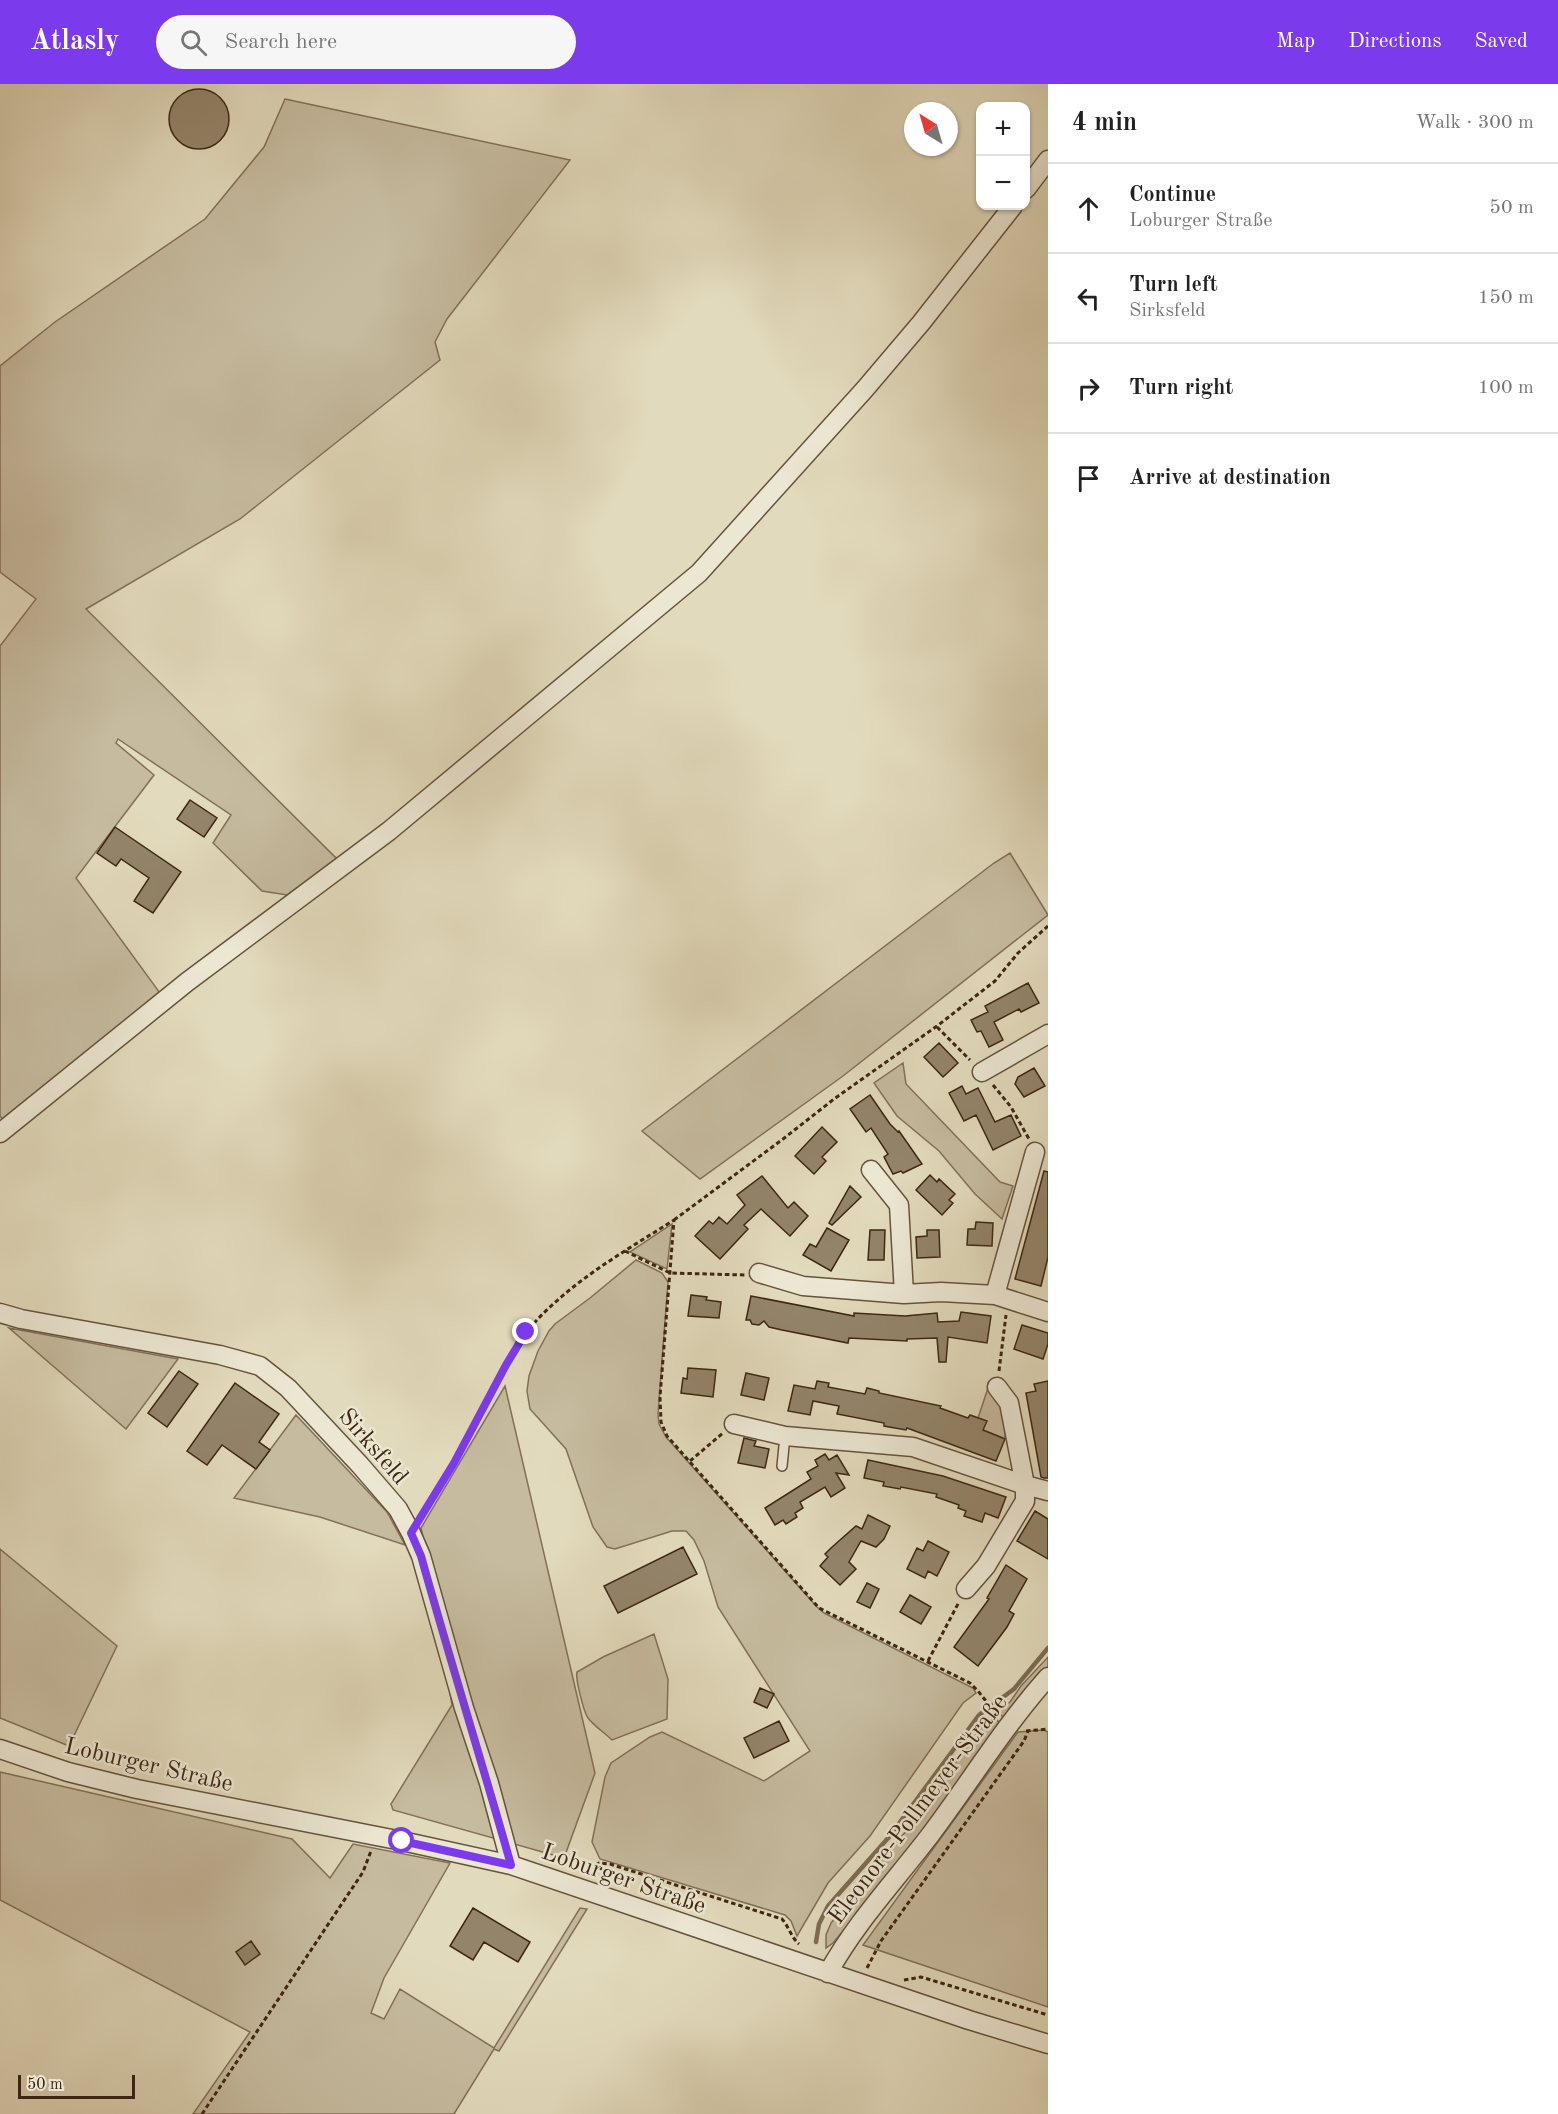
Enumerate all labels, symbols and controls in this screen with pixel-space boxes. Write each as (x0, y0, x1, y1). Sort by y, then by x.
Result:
search box (156, 15, 576, 69)
icon: search (177, 26, 210, 59)
text: Atlasly (30, 28, 120, 56)
text: Search here (225, 31, 337, 53)
text: Map (1276, 31, 1315, 52)
text: Directions (1348, 31, 1442, 52)
text: Saved (1475, 31, 1528, 52)
north arrow (904, 102, 958, 156)
map controls (976, 102, 1030, 210)
button: + (976, 102, 1030, 156)
text: 4 min (1072, 110, 1137, 136)
text: Walk · 300 m (1415, 113, 1534, 133)
button: − (976, 156, 1030, 210)
text: Continue (1129, 184, 1216, 206)
icon: ahead (1072, 192, 1105, 225)
text: 50 m (1489, 198, 1534, 218)
text: Loburger Straße (1129, 211, 1272, 231)
text: Turn left (1129, 274, 1218, 296)
icon: left (1072, 282, 1105, 315)
text: 150 m (1478, 288, 1534, 308)
text: Sirksfeld (1129, 301, 1206, 321)
icon: right (1072, 372, 1105, 405)
text: Turn right (1129, 377, 1233, 399)
text: 100 m (1478, 378, 1534, 398)
icon: arrive (1072, 462, 1105, 495)
text: Arrive at destination (1129, 467, 1331, 489)
route end (512, 1318, 538, 1344)
street label: Sirksfeld (333, 1405, 412, 1490)
street label: Eleonore-Pollmeyer-Straße (825, 1691, 1013, 1929)
street label: Loburger Straße (62, 1735, 235, 1797)
route start (388, 1827, 414, 1853)
street label: Loburger Straße (538, 1841, 709, 1919)
scale bar (18, 2072, 135, 2100)
text: 50 m (27, 2077, 63, 2093)

